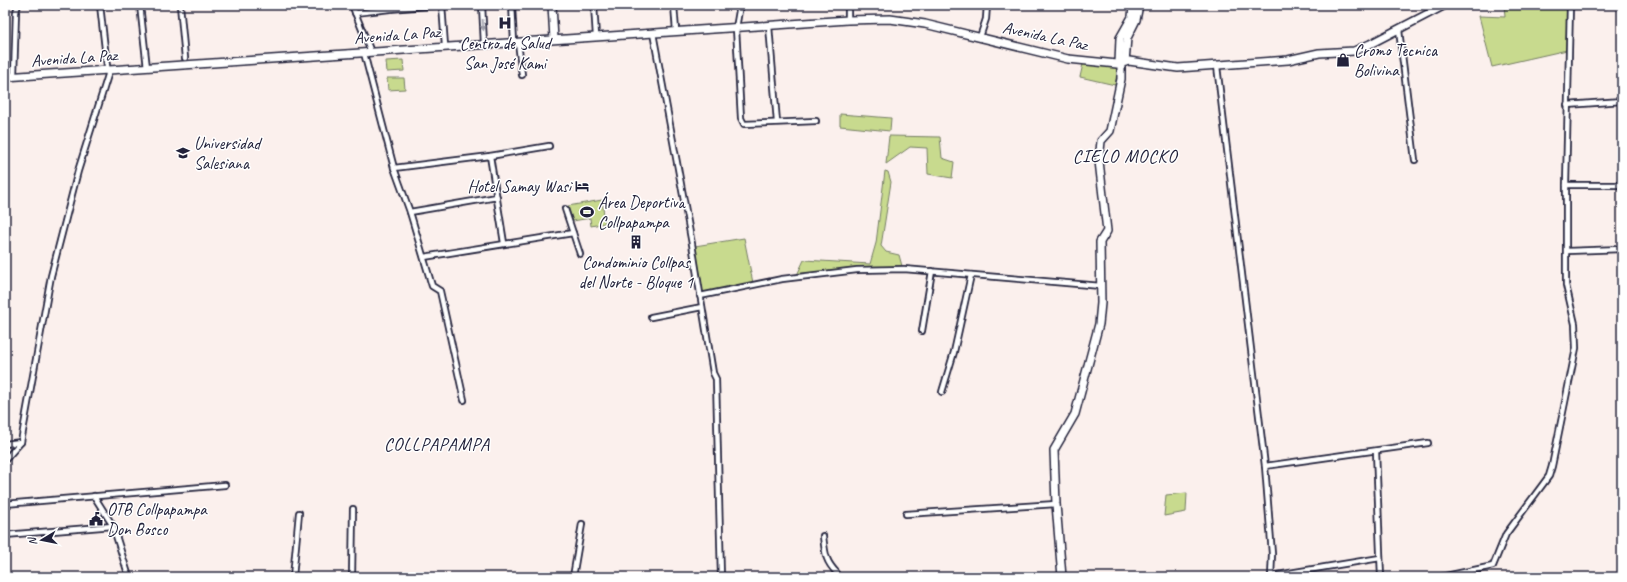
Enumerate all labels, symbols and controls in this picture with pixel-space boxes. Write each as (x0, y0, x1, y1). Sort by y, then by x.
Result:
hospital icon: Centro de Salud San José Kami (497, 15, 513, 31)
street label: Avenida La Paz (1001, 17, 1091, 56)
one-way arrow (479, 19, 486, 31)
street label: Avenida La Paz (353, 21, 442, 48)
place label: Centro de Salud San José Kami (460, 33, 553, 74)
place label: Cromo Tecnica Bolivina (1354, 40, 1438, 81)
street label: Avenida La Paz (30, 44, 119, 71)
shop icon: Cromo Tecnica Bolivina (1335, 52, 1351, 68)
place label: Universidad Salesiana (194, 133, 262, 174)
school or university icon: Universidad Salesiana (175, 145, 191, 161)
district label: CIELO MOCKO (1073, 145, 1178, 167)
place label: Hotel Samay Wasi (468, 176, 574, 197)
hotel icon: Hotel Samay Wasi (574, 178, 590, 194)
place label: Área Deportiva Collpapampa (598, 191, 686, 233)
sports icon: Área Deportiva Collpapampa (579, 204, 595, 220)
building icon: Condominio Collpas del Norte - Bloque 1 (628, 234, 644, 250)
place label: Condominio Collpas del Norte - Bloque 1 (579, 252, 694, 293)
district label: COLLPAPAMPA (384, 433, 490, 455)
place label: OTB Collpapampa Don Bosco (107, 499, 208, 540)
public building icon: OTB Collpapampa Don Bosco (88, 511, 104, 527)
north arrow (22, 520, 62, 560)
text: N (24, 535, 40, 546)

